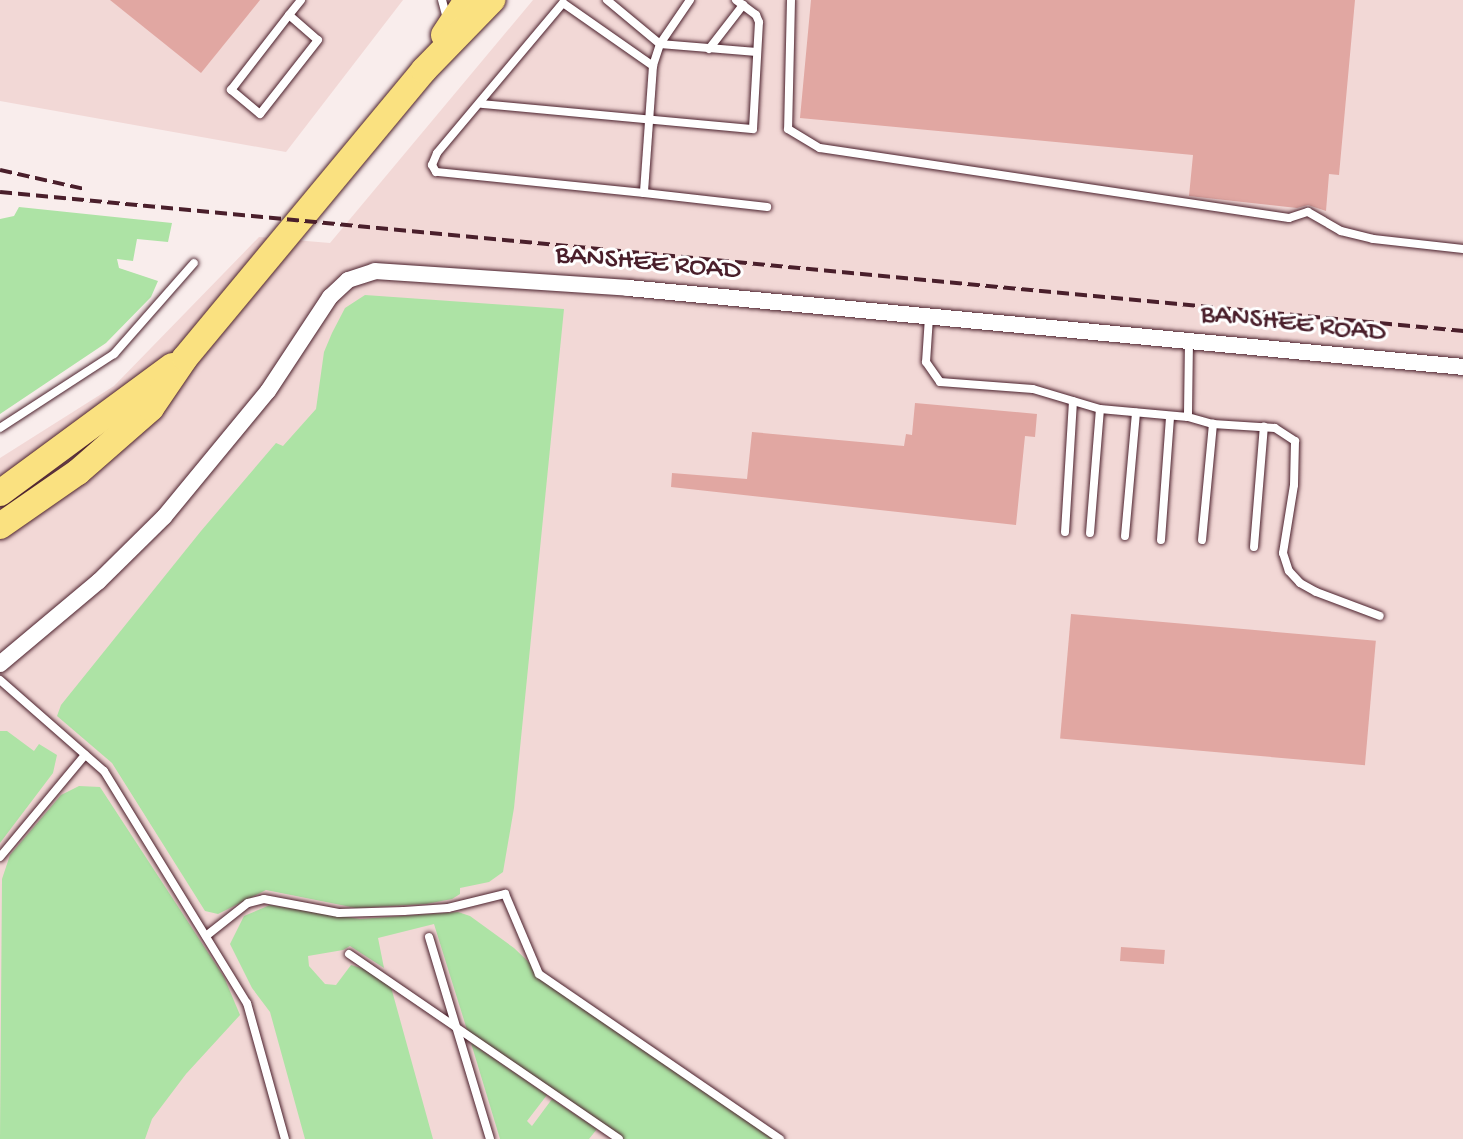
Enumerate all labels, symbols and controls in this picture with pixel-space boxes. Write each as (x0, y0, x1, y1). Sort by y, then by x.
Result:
street label: BANSHEE ROAD (554, 239, 742, 289)
street label: BANSHEE ROAD (1199, 299, 1387, 351)

